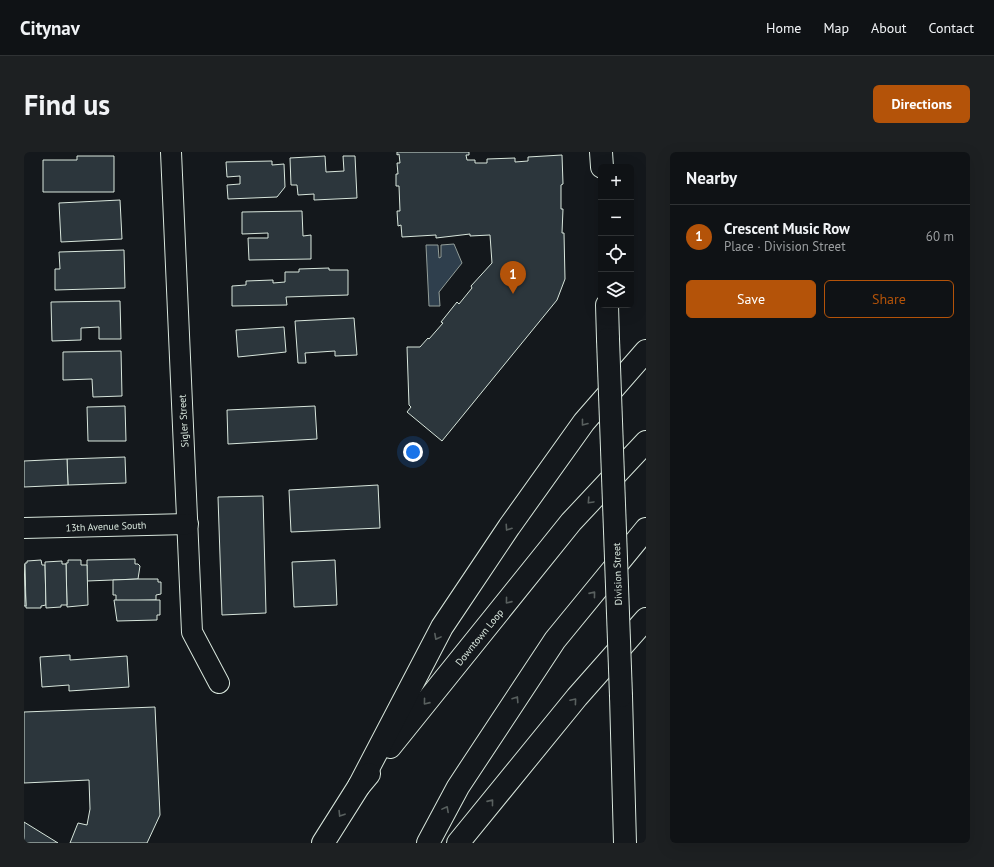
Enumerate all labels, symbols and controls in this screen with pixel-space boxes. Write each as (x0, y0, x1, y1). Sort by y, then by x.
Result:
text: Citynav (20, 16, 80, 40)
text: Home (766, 19, 801, 37)
text: Map (823, 19, 849, 37)
text: About (871, 19, 907, 37)
text: Contact (929, 19, 974, 37)
button: Directions (873, 85, 970, 123)
text: Find us (24, 86, 110, 123)
map controls (598, 164, 634, 308)
button: + (598, 164, 634, 200)
text: Nearby (686, 167, 737, 189)
button: − (598, 200, 634, 236)
text: Crescent Music Row (724, 219, 850, 238)
text: 1 (695, 228, 703, 245)
text: 60 m (926, 228, 954, 245)
button: locate (598, 236, 634, 272)
text: Place · Division Street (724, 238, 846, 255)
pin: 1 (500, 261, 526, 294)
button: layers (598, 272, 634, 308)
button: Save (686, 280, 816, 318)
button: Share (824, 280, 954, 318)
street label: Sigler Street (176, 394, 191, 448)
one-way arrow (581, 418, 588, 425)
your location (403, 442, 423, 462)
one-way arrow (588, 496, 595, 503)
street label: 13th Avenue South (65, 519, 147, 534)
one-way arrow (506, 524, 513, 531)
street label: Division Street (610, 542, 625, 606)
one-way arrow (588, 592, 595, 599)
one-way arrow (506, 596, 513, 603)
street label: Downtown Loop (453, 606, 506, 668)
one-way arrow (434, 633, 442, 640)
one-way arrow (511, 696, 519, 703)
one-way arrow (424, 698, 431, 705)
one-way arrow (569, 698, 576, 706)
one-way arrow (487, 799, 494, 806)
one-way arrow (442, 806, 449, 813)
one-way arrow (339, 810, 346, 817)

